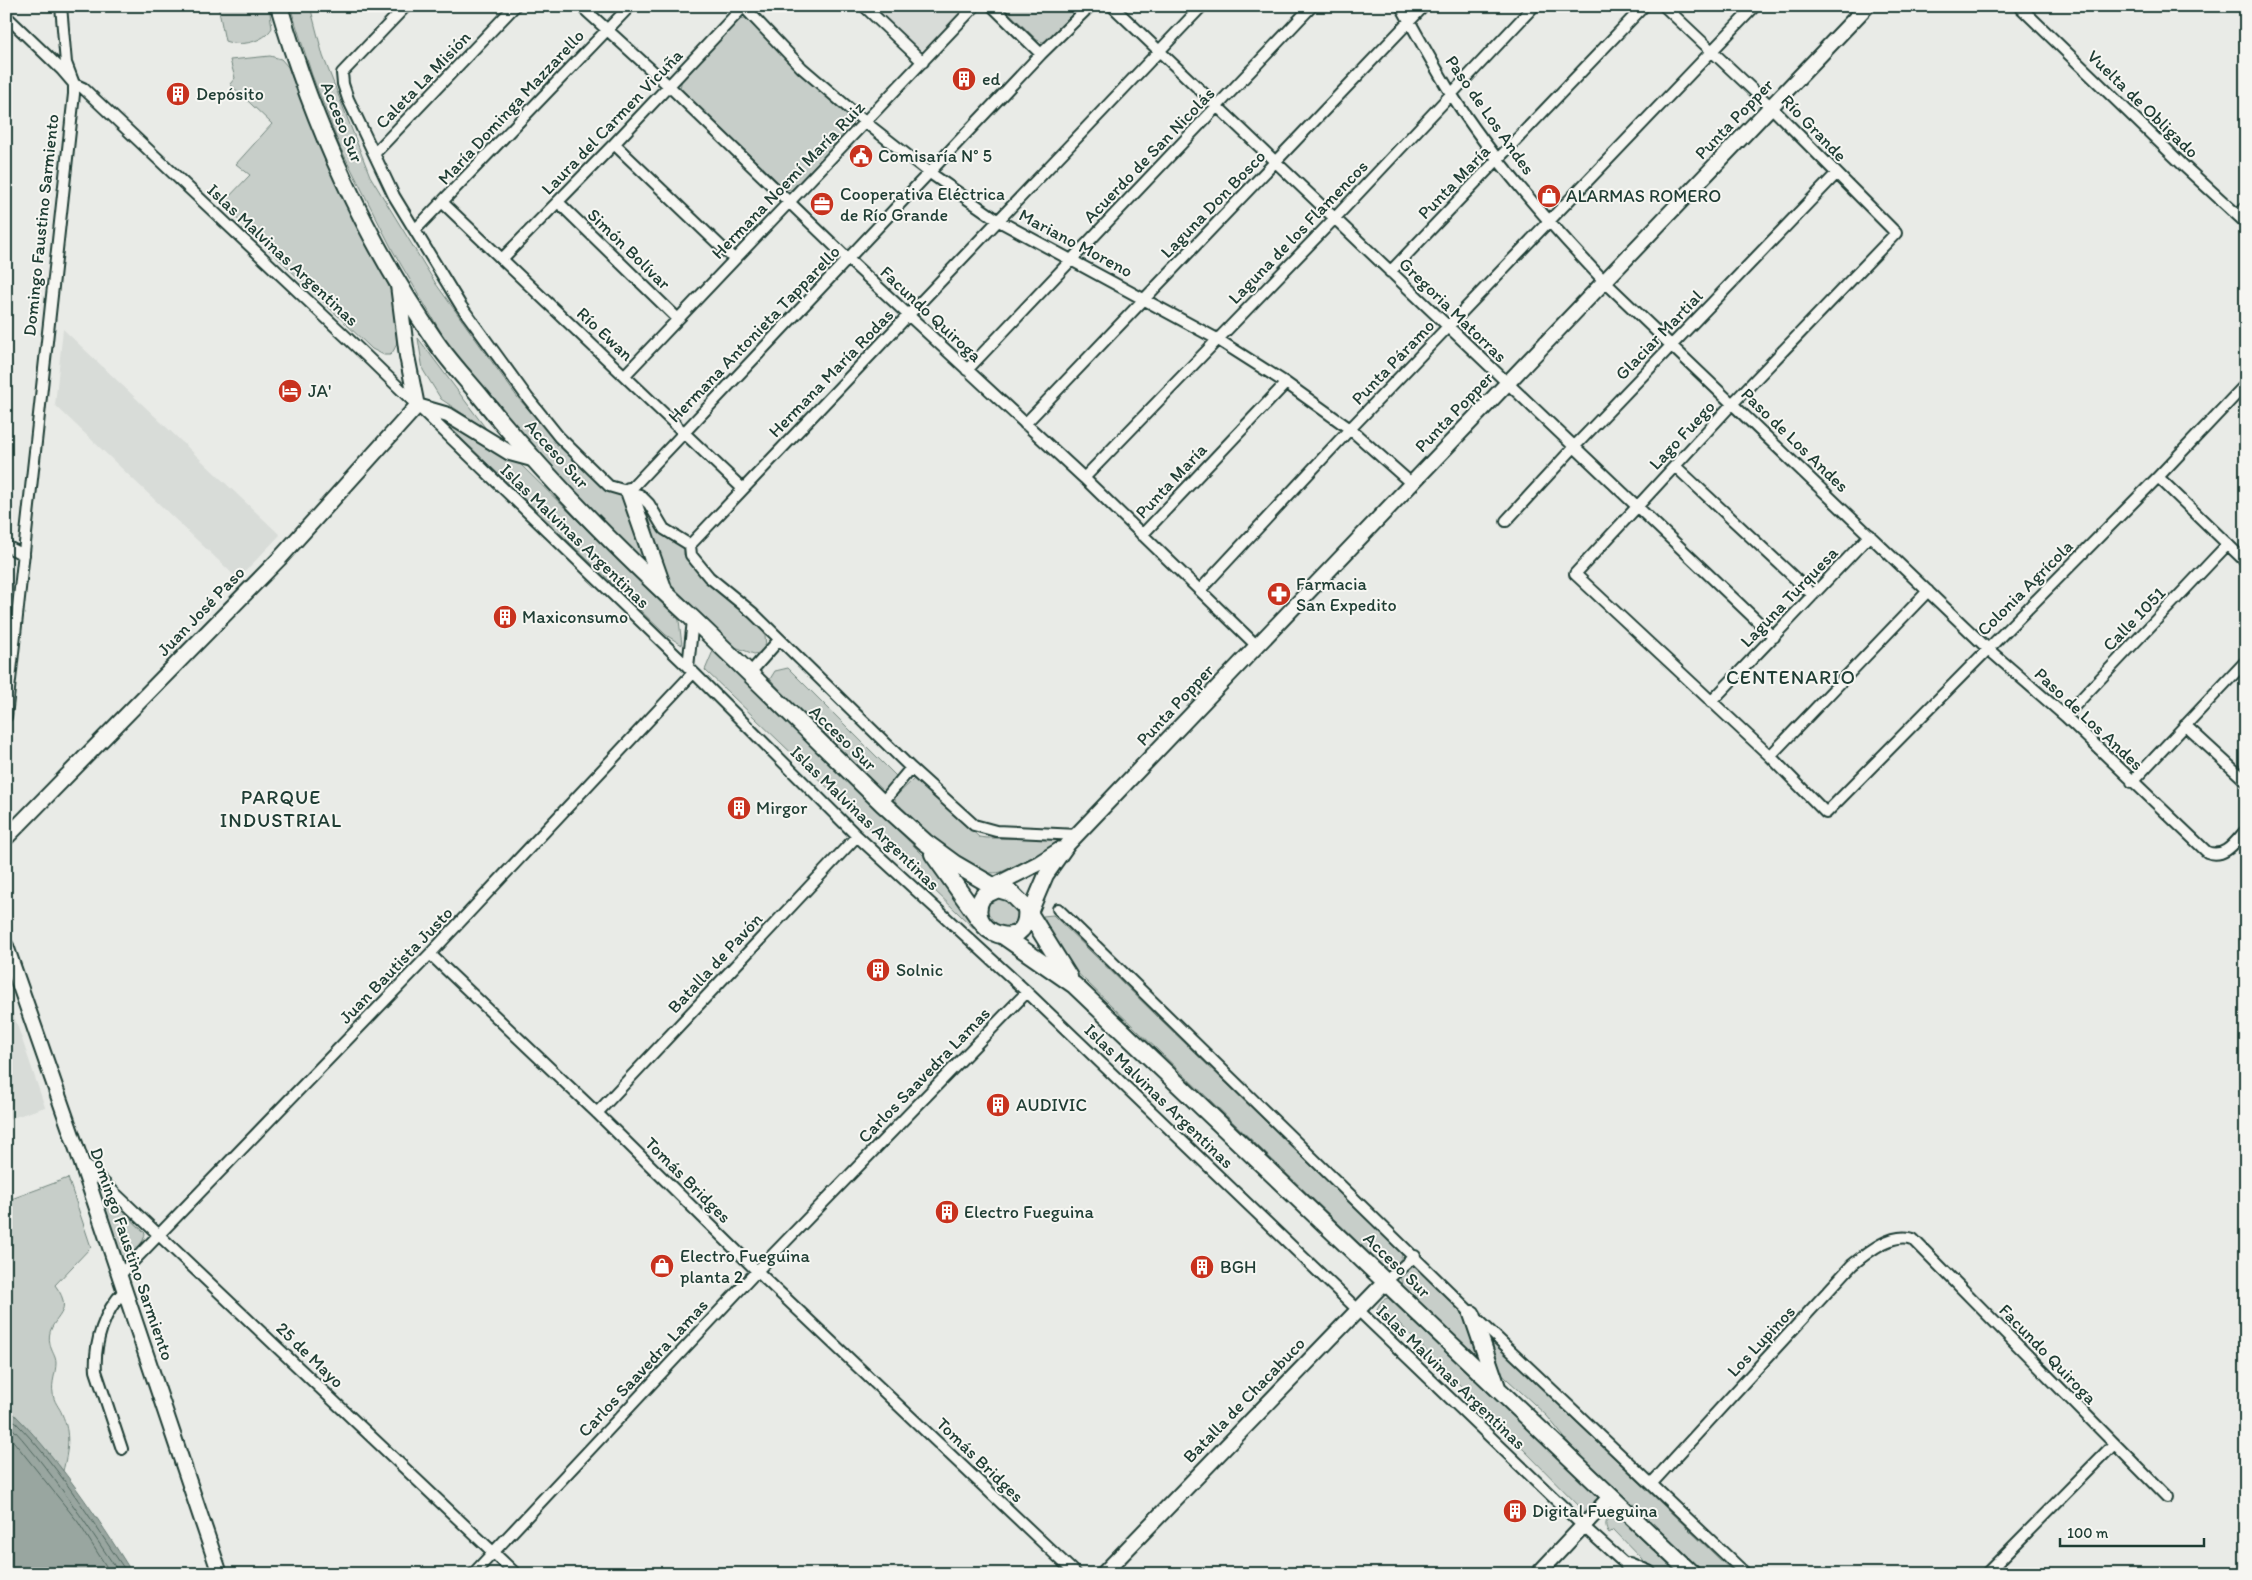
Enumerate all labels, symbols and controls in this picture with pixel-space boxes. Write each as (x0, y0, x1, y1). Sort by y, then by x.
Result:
street label: María Dominga Mazzarello (433, 25, 589, 189)
street label: Caleta La Misión (371, 26, 476, 134)
street label: Laura del Carmen Vicuña (537, 44, 688, 199)
street label: Vuelta de Obligado (2083, 45, 2203, 163)
street label: Paso de Los Andes (1441, 51, 1539, 179)
building icon: ed (951, 66, 977, 92)
place label: ed (982, 68, 1001, 90)
street label: Punta Popper (1690, 74, 1778, 164)
street label: Acceso Sur (316, 78, 368, 166)
building icon: Depósito (165, 81, 191, 107)
place label: Depósito (196, 83, 264, 105)
street label: Acuerdo de San Nicolás (1078, 83, 1220, 227)
street label: Río Grande (1776, 90, 1852, 166)
street label: Hermana Noemí María Ruiz (707, 96, 870, 264)
street label: Domingo Faustino Sarmiento (18, 113, 64, 337)
street label: Punta María (1413, 140, 1495, 224)
public building icon: Comisaría N° 5 (848, 143, 874, 169)
place label: Comisaría N° 5 (878, 145, 992, 167)
street label: Laguna Don Bosco (1156, 145, 1270, 263)
street label: Laguna de los Flamencos (1223, 155, 1373, 309)
street label: Islas Malvinas Argentinas (203, 179, 363, 331)
place label: Cooperativa Eléctrica de Río Grande (840, 183, 1005, 226)
shop icon: ALARMAS ROMERO (1536, 183, 1562, 209)
place label: ALARMAS ROMERO (1566, 185, 1721, 207)
office icon: Cooperativa Eléctrica de Río Grande (809, 191, 835, 217)
street label: Simón Bolívar (583, 204, 675, 294)
street label: Mariano Moreno (1015, 204, 1137, 282)
street label: Hermana Antonieta Tapparello (663, 241, 845, 427)
street label: Gregoria Matorras (1394, 253, 1512, 367)
street label: Facundo Quiroga (875, 261, 987, 367)
street label: Glaciar Martial (1611, 285, 1707, 385)
street label: Río Ewan (572, 302, 638, 366)
street label: Hermana María Rodas (764, 304, 898, 442)
street label: Punta Páramo (1347, 315, 1439, 409)
street label: Punta Popper (1410, 367, 1498, 457)
hotel icon: JA' (277, 378, 303, 404)
place label: JA' (308, 380, 331, 402)
street label: Paso de Los Andes (1737, 383, 1853, 497)
street label: Lago Fuego (1644, 396, 1720, 474)
street label: Acceso Sur (520, 415, 594, 494)
street label: Punta María (1131, 438, 1212, 523)
street label: Islas Malvinas Argentinas (496, 459, 654, 613)
street label: Colonia Agrícola (1972, 535, 2078, 641)
street label: Laguna Turquesa (1735, 542, 1843, 652)
street label: Juan José Paso (152, 561, 250, 661)
place label: Farmacia San Expedito (1296, 573, 1397, 616)
pharmacy icon: Farmacia San Expedito (1266, 581, 1292, 607)
street label: Calle 1051 (2098, 582, 2170, 656)
building icon: Maxiconsumo (492, 604, 518, 630)
place label: Maxiconsumo (522, 606, 628, 628)
street label: Punta Popper (1132, 659, 1219, 750)
street label: Paso de Los Andes (2030, 663, 2148, 775)
district label: CENTENARIO (1726, 665, 1856, 689)
street label: Acceso Sur (805, 700, 882, 776)
street label: Islas Malvinas Argentinas (786, 741, 944, 895)
district label: PARQUE INDUSTRIAL (220, 785, 342, 832)
building icon: Mirgor (726, 795, 752, 821)
place label: Mirgor (756, 797, 808, 819)
street label: Juan Bautista Justo (334, 902, 458, 1028)
street label: Batalla de Pavón (663, 908, 767, 1018)
building icon: Solnic (865, 957, 891, 983)
place label: Solnic (896, 959, 943, 981)
street label: Carlos Saavedra Lamas (853, 1002, 995, 1148)
street label: Islas Malvinas Argentinas (1080, 1019, 1238, 1173)
building icon: AUDIVIC (985, 1092, 1011, 1118)
place label: AUDIVIC (1016, 1094, 1087, 1116)
street label: Tomás Bridges (640, 1132, 736, 1228)
street label: Domingo Faustino Sarmiento (85, 1145, 179, 1363)
building icon: Electro Fueguina (934, 1199, 960, 1225)
place label: Electro Fueguina (964, 1201, 1094, 1223)
street label: Acceso Sur (1359, 1227, 1436, 1303)
place label: Electro Fueguina planta 2 (680, 1245, 810, 1288)
shop icon: Electro Fueguina planta 2 (649, 1253, 675, 1279)
building icon: BGH (1189, 1254, 1215, 1280)
place label: BGH (1220, 1256, 1257, 1278)
street label: Carlos Saavedra Lamas (573, 1294, 713, 1442)
street label: Facundo Quiroga (1994, 1299, 2102, 1409)
street label: Islas Malvinas Argentinas (1372, 1300, 1530, 1454)
street label: Los Lupinos (1722, 1301, 1800, 1381)
street label: 25 de Mayo (271, 1317, 349, 1393)
street label: Batalla de Chacabuco (1178, 1332, 1310, 1468)
street label: Tomás Bridges (932, 1413, 1028, 1507)
building icon: Digital Fueguina (1502, 1498, 1528, 1524)
place label: Digital Fueguina (1532, 1500, 1658, 1522)
scale bar (2060, 1515, 2203, 1547)
text: 100 m (2067, 1524, 2109, 1542)

